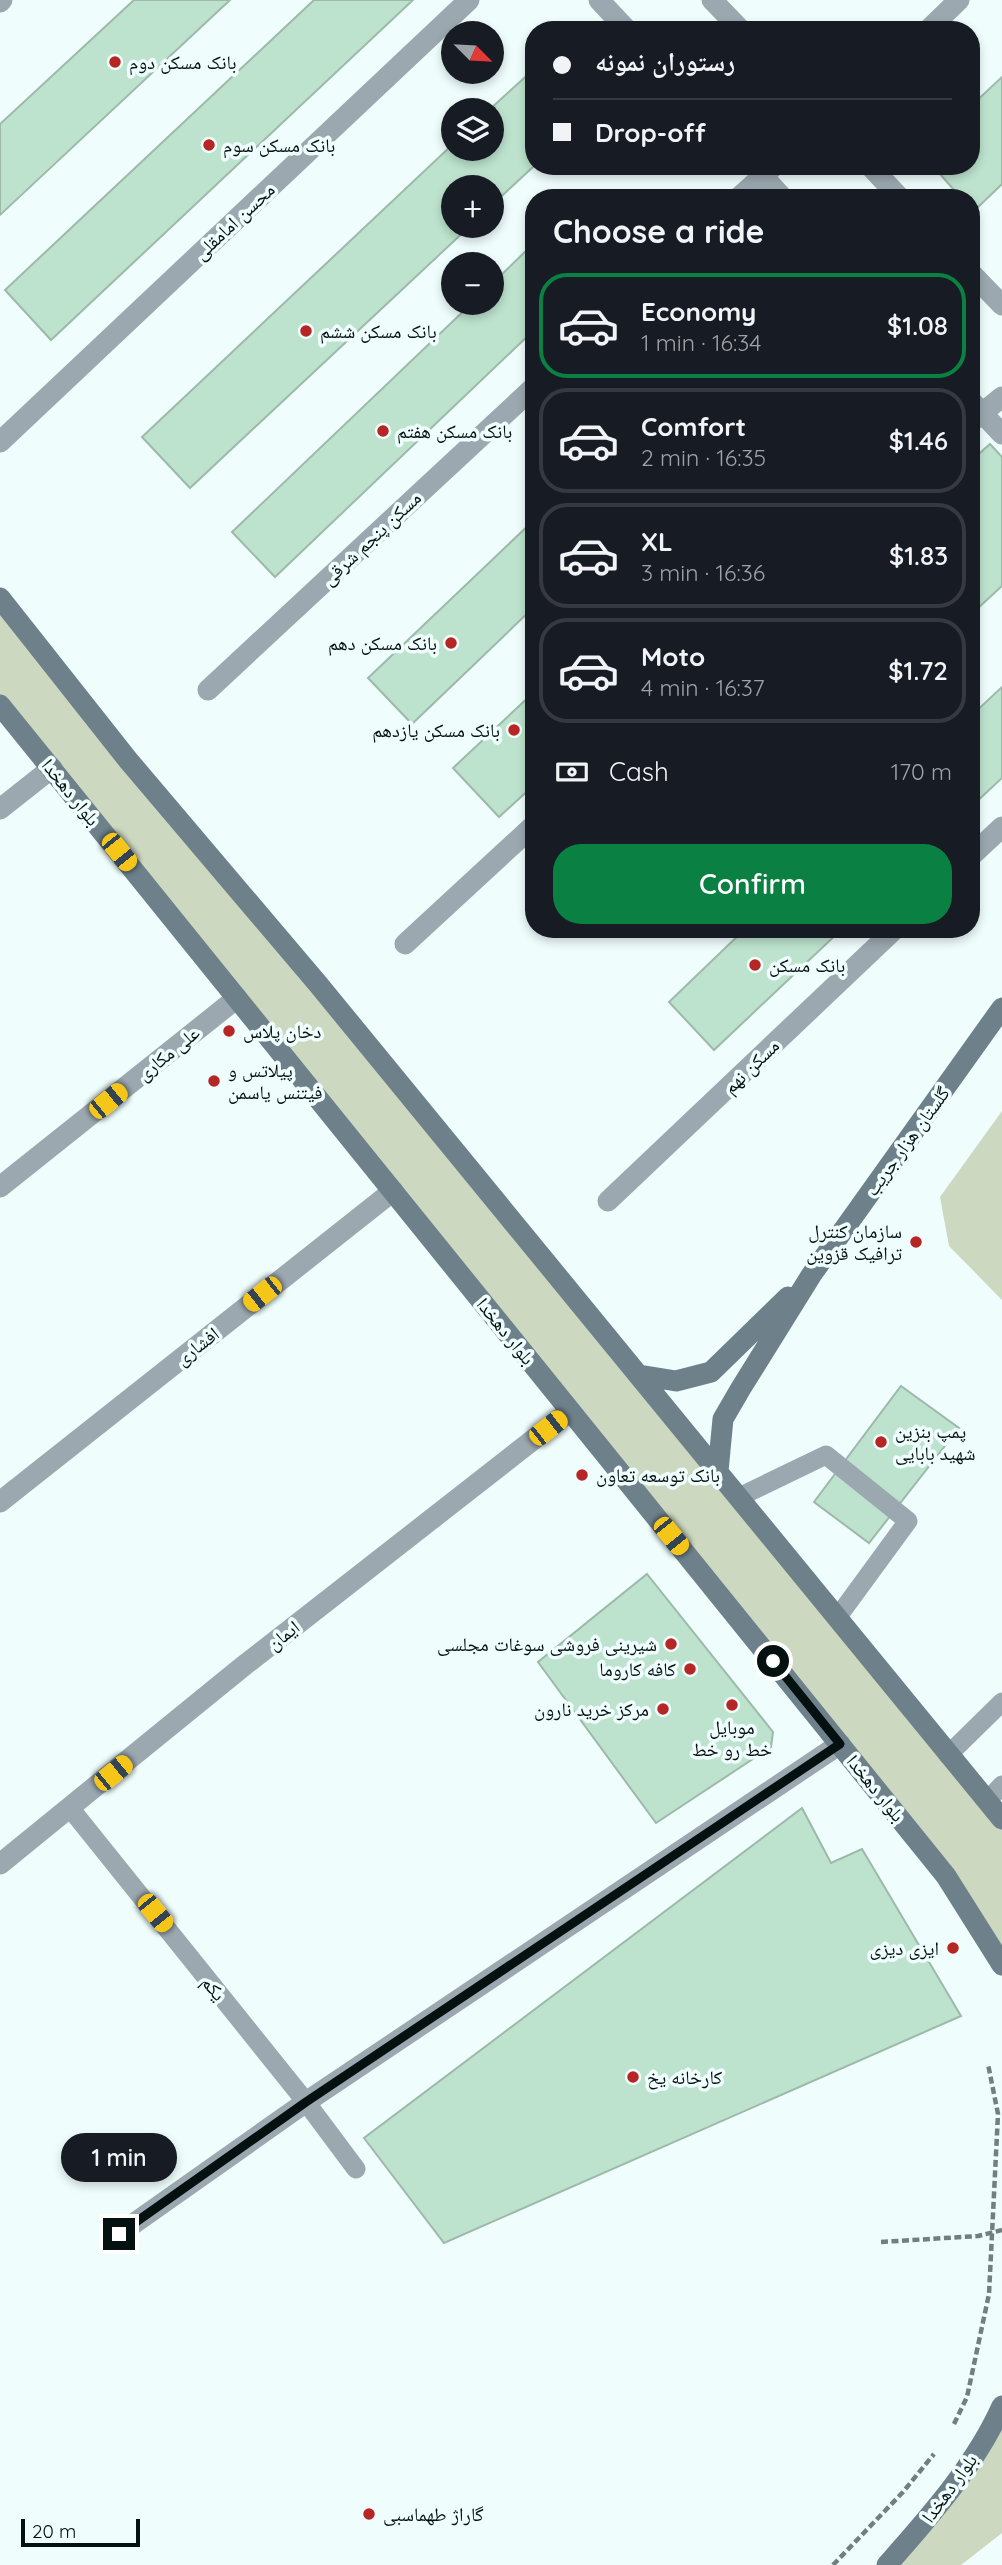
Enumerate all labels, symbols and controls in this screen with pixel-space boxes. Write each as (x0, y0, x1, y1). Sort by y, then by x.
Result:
north arrow (441, 21, 504, 84)
map controls (441, 21, 504, 315)
text: رستوران نمونه (595, 45, 735, 78)
place label: بانک مسکن دوم (129, 50, 237, 76)
marker: بانک مسکن دوم (107, 54, 123, 70)
button: layers (441, 98, 504, 161)
text: Drop-off (595, 116, 706, 149)
place label: بانک مسکن سوم (223, 133, 335, 159)
marker: بانک مسکن سوم (201, 137, 217, 153)
button: + (441, 175, 504, 238)
street label: محسن امامقلی (189, 177, 279, 265)
text: Choose a ride (553, 211, 765, 251)
button: − (441, 252, 504, 315)
icon: car (557, 294, 620, 357)
text: Economy (641, 295, 756, 328)
text: $1.08 (887, 309, 948, 342)
place label: بانک مسکن ششم (320, 319, 437, 344)
marker: بانک مسکن ششم (298, 323, 314, 339)
text: 1 min · 16:34 (641, 328, 761, 357)
icon: car (557, 409, 620, 472)
text: Comfort (641, 410, 746, 443)
place label: بانک مسکن هفتم (397, 419, 512, 444)
marker: بانک مسکن هفتم (375, 423, 391, 439)
text: $1.46 (889, 424, 948, 457)
text: 2 min · 16:35 (641, 443, 766, 472)
street label: مسکن پنجم شرقی (316, 486, 426, 591)
icon: car (557, 524, 620, 587)
text: XL (641, 525, 673, 558)
text: $1.83 (889, 539, 948, 572)
text: 3 min · 16:36 (641, 558, 765, 587)
place label: بانک مسکن دهم (328, 631, 437, 656)
marker: بانک مسکن دهم (443, 635, 459, 651)
icon: car (557, 639, 620, 702)
text: Moto (641, 640, 705, 673)
text: $1.72 (888, 654, 948, 687)
text: 4 min · 16:37 (641, 673, 765, 702)
place label: بانک مسکن یازدهم (372, 718, 500, 743)
marker: بانک مسکن یازدهم (506, 722, 522, 738)
icon: cash (553, 753, 591, 791)
street label: بلوار دهخدا (37, 754, 105, 830)
text: Cash (609, 755, 669, 788)
text: 170 m (891, 757, 952, 786)
car (98, 829, 141, 875)
button: Confirm (553, 844, 952, 924)
place label: بانک مسکن (769, 953, 845, 977)
marker: بانک مسکن (747, 957, 763, 973)
place label: دخان پلاس (243, 1019, 322, 1043)
street label: علی مکاری (132, 1020, 205, 1086)
marker: دخان پلاس (221, 1023, 237, 1039)
street label: مسکن نهم (718, 1033, 785, 1099)
place label: پیلاتس و فیتنس یاسمن (228, 1058, 323, 1104)
marker: پیلاتس و فیتنس یاسمن (206, 1073, 222, 1089)
car (86, 1080, 131, 1122)
street label: گلستان هزار جریب (859, 1082, 955, 1200)
place label: سازمان کنترل ترافیک قزوین (806, 1219, 902, 1265)
marker: سازمان کنترل ترافیک قزوین (908, 1234, 924, 1250)
car (239, 1273, 286, 1315)
street label: بلوار دهخدا (472, 1293, 540, 1369)
street label: افشاری (170, 1321, 224, 1371)
car (525, 1407, 572, 1449)
place label: پمپ بنزین شهید بابایی (895, 1419, 975, 1465)
marker: پمپ بنزین شهید بابایی (873, 1434, 889, 1450)
place label: بانک توسعه تعاون (596, 1463, 720, 1487)
marker: بانک توسعه تعاون (574, 1467, 590, 1483)
car (650, 1513, 693, 1559)
street label: ایمان (262, 1615, 304, 1655)
place label: شیرینی فروشی سوغات مجلسی (437, 1632, 657, 1656)
marker: شیرینی فروشی سوغات مجلسی (663, 1636, 679, 1652)
route start (757, 1645, 789, 1677)
place label: کافه کاروما (599, 1657, 676, 1681)
marker: کافه کاروما (682, 1661, 698, 1677)
place label: مرکز خرید نارون (534, 1697, 649, 1721)
marker: موبایل خط رو خط (724, 1697, 740, 1713)
marker: مرکز خرید نارون (655, 1701, 671, 1717)
place label: موبایل خط رو خط (692, 1715, 772, 1761)
street label: بلوار دهخدا (842, 1750, 910, 1826)
car (91, 1752, 136, 1794)
car (134, 1890, 177, 1936)
place label: ایزی دیزی (870, 1936, 939, 1960)
marker: ایزی دیزی (945, 1940, 961, 1956)
street label: یکم (196, 1971, 231, 2006)
place label: کارخانه یخ (647, 2065, 722, 2090)
marker: کارخانه یخ (625, 2069, 641, 2085)
callout: 1 min (61, 2132, 177, 2182)
text: 1 min (91, 2143, 147, 2172)
route end (103, 2218, 135, 2250)
street label: بلوار دهخدا (916, 2449, 982, 2527)
place label: گاراژ طهماسبی (383, 2502, 484, 2526)
marker: گاراژ طهماسبی (361, 2506, 377, 2522)
scale bar (21, 2516, 140, 2548)
text: 20 m (32, 2519, 76, 2543)

